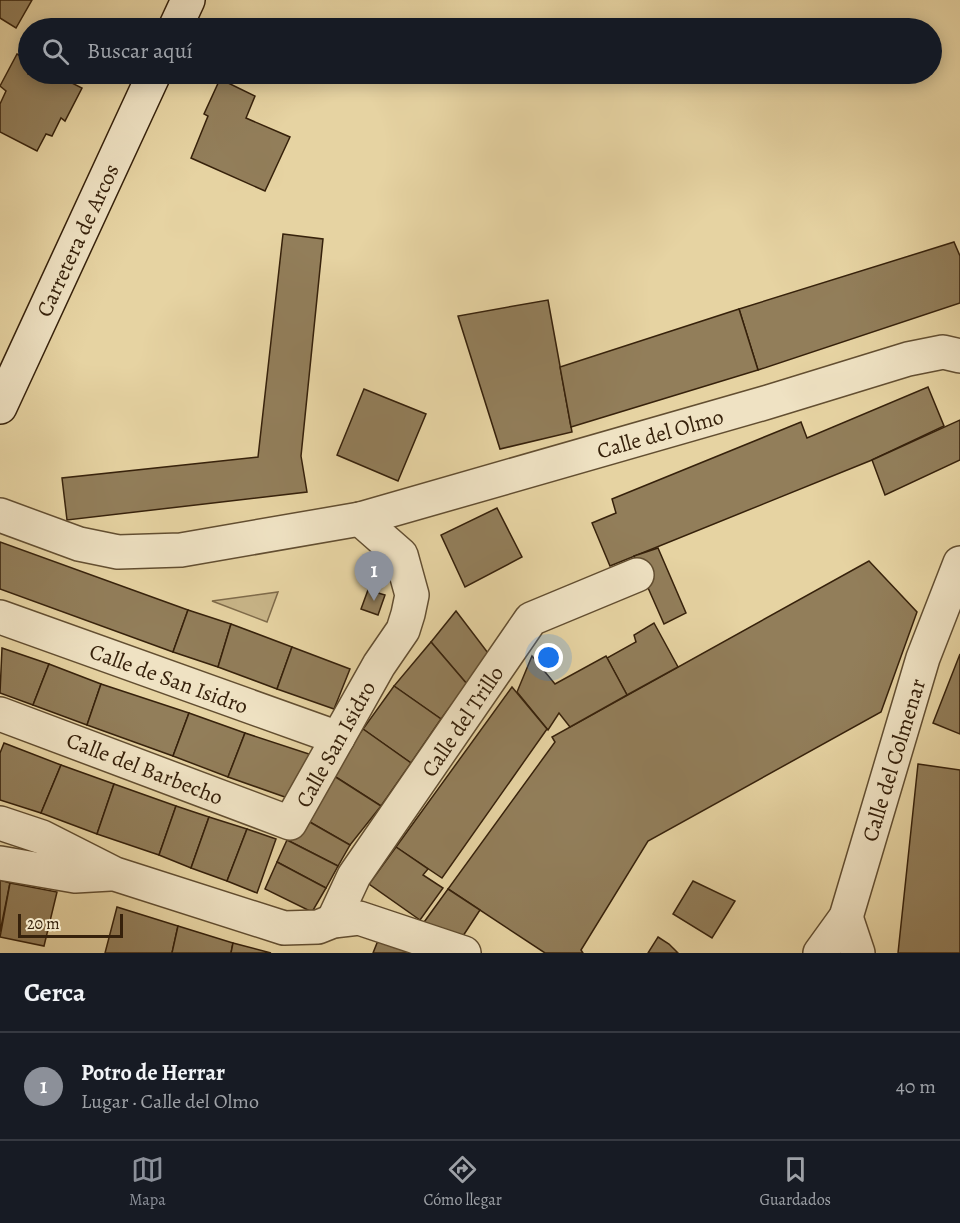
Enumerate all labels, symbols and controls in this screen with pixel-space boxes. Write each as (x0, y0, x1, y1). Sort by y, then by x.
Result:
search box (18, 18, 942, 84)
icon: search (39, 35, 72, 68)
text: Buscar aquí (87, 36, 193, 66)
street label: Carretera de Arcos (29, 159, 127, 322)
street label: Calle del Olmo (594, 402, 727, 466)
pin: 1 (354, 552, 394, 601)
street label: Calle de San Isidro (85, 636, 252, 722)
your location (534, 643, 563, 672)
street label: Calle del Trillo (415, 660, 511, 783)
street label: Calle del Colmenar (855, 675, 933, 845)
street label: Calle San Isidro (289, 676, 383, 813)
street label: Calle del Barbecho (62, 725, 227, 813)
scale bar (18, 911, 123, 938)
text: 20 m (27, 913, 60, 935)
text: Cerca (24, 975, 86, 1010)
text: Potro de Herrar (81, 1058, 225, 1088)
text: 1 (40, 1073, 47, 1100)
text: 40 m (896, 1073, 936, 1100)
text: Lugar · Calle del Olmo (81, 1088, 259, 1115)
tab: Mapa (129, 1153, 166, 1211)
tab: Cómo llegar (423, 1153, 502, 1211)
tab: Guardados (760, 1153, 831, 1211)

